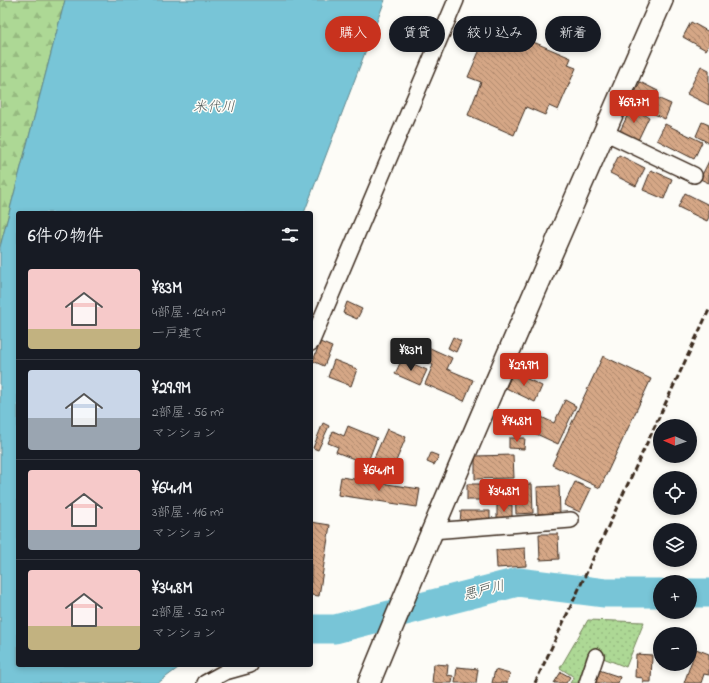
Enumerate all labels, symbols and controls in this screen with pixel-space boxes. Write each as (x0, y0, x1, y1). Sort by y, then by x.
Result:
chip: 購入 (325, 16, 381, 52)
chip: 賃貸 (389, 16, 445, 52)
chip: 絞り込み (453, 16, 537, 52)
chip: 新着 (545, 16, 601, 52)
pin: ¥69.7M (601, 90, 667, 124)
text: ¥69.7M (619, 93, 649, 112)
water label: 米代川 (193, 97, 235, 118)
text: 6件の物件 (28, 224, 103, 249)
icon: filters (279, 224, 301, 246)
text: ¥83M (152, 276, 182, 301)
icon: home (60, 285, 108, 333)
text: 4部屋 · 124 m² (152, 303, 226, 322)
text: 一戸建て (152, 324, 204, 343)
pin: ¥83M (387, 338, 435, 372)
text: ¥83M (399, 341, 423, 360)
pin: ¥29.9M (491, 353, 557, 387)
text: ¥29.9M (509, 356, 539, 375)
text: ¥29.9M (152, 376, 191, 401)
icon: home (60, 386, 108, 434)
text: 2部屋 · 56 m² (152, 403, 224, 422)
pin: ¥94.8M (484, 409, 550, 443)
text: ¥94.8M (502, 412, 532, 431)
north arrow (653, 419, 697, 463)
map controls (653, 419, 697, 671)
text: マンション (152, 424, 216, 443)
pin: ¥64.1M (346, 458, 412, 492)
text: ¥64.1M (364, 461, 394, 480)
button: locate (653, 471, 697, 515)
text: ¥64.1M (152, 476, 192, 501)
pin: ¥34.8M (471, 479, 537, 513)
text: ¥34.8M (488, 482, 520, 501)
icon: home (60, 486, 108, 534)
text: 3部屋 · 116 m² (152, 503, 224, 522)
button: layers (653, 523, 697, 567)
text: マンション (152, 524, 216, 543)
button: + (653, 575, 697, 619)
text: ¥34.8M (152, 576, 193, 601)
water label: 悪戸川 (461, 576, 507, 606)
icon: home (60, 586, 108, 634)
text: 2部屋 · 52 m² (152, 603, 225, 622)
text: マンション (152, 624, 216, 643)
button: − (653, 627, 697, 671)

